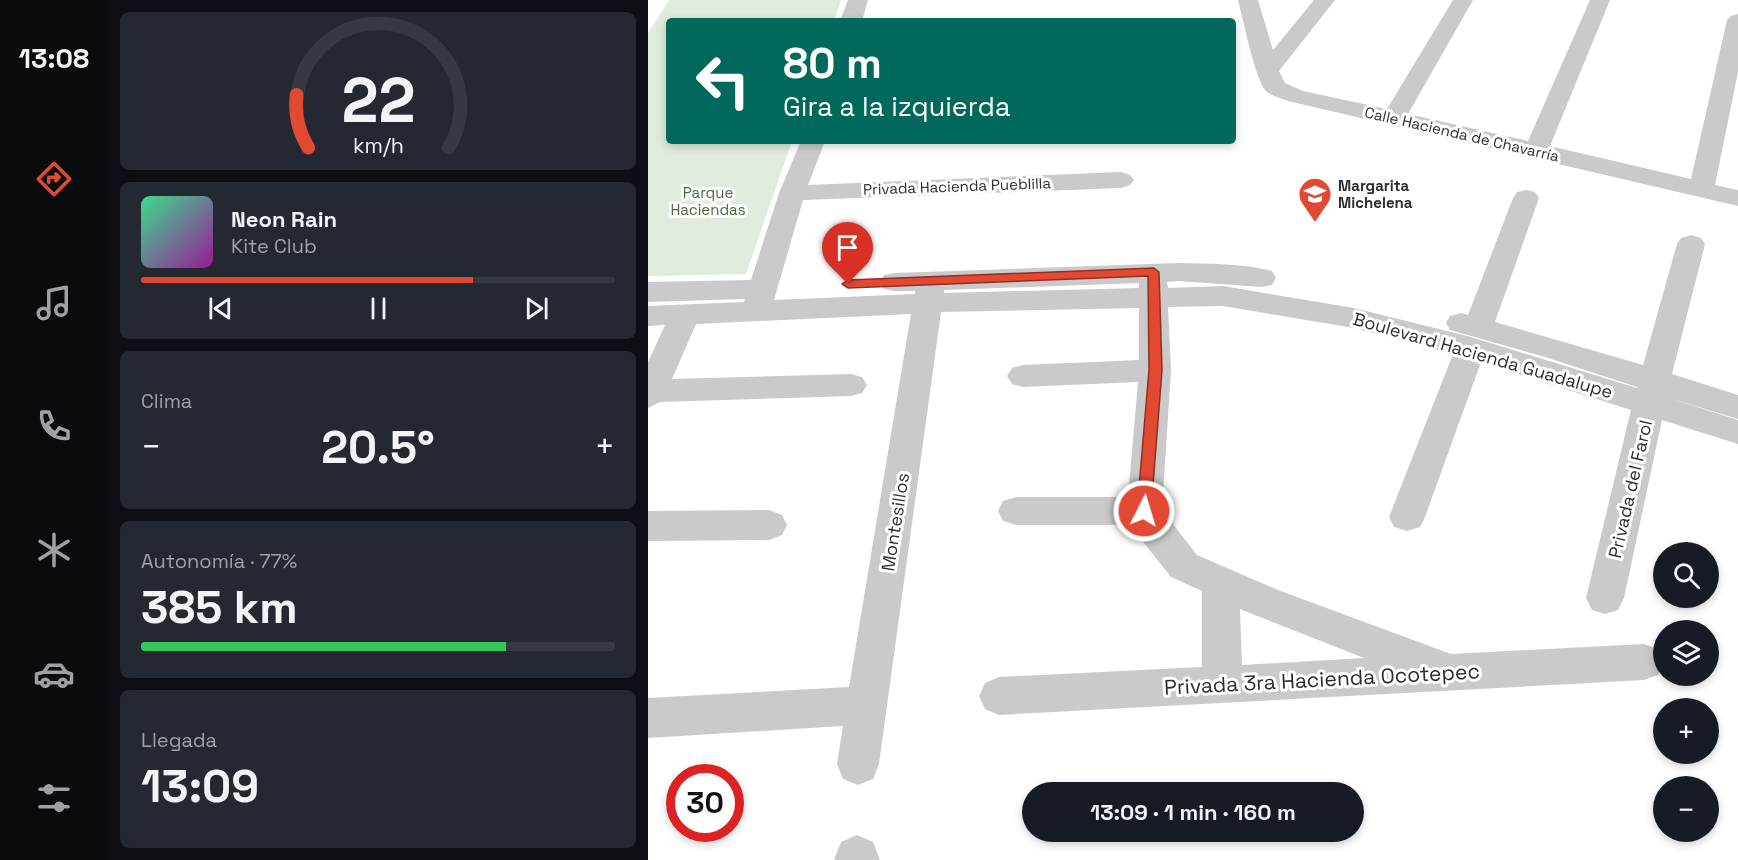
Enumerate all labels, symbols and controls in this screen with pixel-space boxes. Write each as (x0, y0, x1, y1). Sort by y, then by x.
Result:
text: 80 m (783, 37, 882, 90)
text: 13:08 (19, 41, 89, 76)
icon: left (684, 42, 762, 120)
text: 22 (341, 61, 415, 140)
text: Gira a la izquierda (783, 89, 1010, 124)
street label: Calle Hacienda de Chavarría (1363, 102, 1561, 166)
text: km/h (352, 132, 404, 159)
icon: directions (33, 158, 75, 200)
street label: Privada Hacienda Pueblilla (863, 173, 1052, 199)
school or university icon: Margarita Michelena (1297, 176, 1333, 223)
place label: Margarita Michelena (1338, 176, 1413, 212)
park label: Parque Haciendas (670, 183, 746, 219)
text: Neon Rain (231, 205, 337, 233)
pin (822, 222, 873, 284)
icon: arrive (831, 231, 864, 264)
text: Kite Club (231, 233, 317, 259)
icon: music (33, 282, 75, 324)
icon: previous (204, 292, 237, 325)
icon: pause (362, 292, 395, 325)
icon: next (520, 292, 553, 325)
street label: Boulevard Hacienda Guadalupe (1350, 307, 1616, 403)
text: Clima (141, 388, 192, 414)
icon: phone (33, 405, 75, 447)
street label: Privada del Farol (1603, 418, 1657, 560)
text: 20.5° (321, 419, 435, 476)
text: − (141, 426, 161, 468)
text: + (595, 426, 615, 468)
street label: Montesillos (876, 471, 914, 573)
position arrow (1112, 479, 1176, 543)
icon: climate (33, 529, 75, 571)
map controls (1653, 542, 1719, 842)
button: search (1653, 542, 1719, 608)
text: Autonomía · 77% (141, 548, 297, 574)
text: 385 km (141, 579, 298, 636)
button: layers (1653, 620, 1719, 686)
icon: car (33, 653, 75, 695)
street label: Privada 3ra Hacienda Ocotepec (1163, 657, 1481, 701)
button: + (1653, 698, 1719, 764)
text: Llegada (141, 727, 217, 753)
text: 13:09 (141, 758, 259, 815)
speed limit sign: 30 (666, 764, 744, 842)
button: − (1653, 776, 1719, 842)
icon: filters (33, 777, 75, 819)
text: 13:09 · 1 min · 160 m (1090, 798, 1296, 826)

